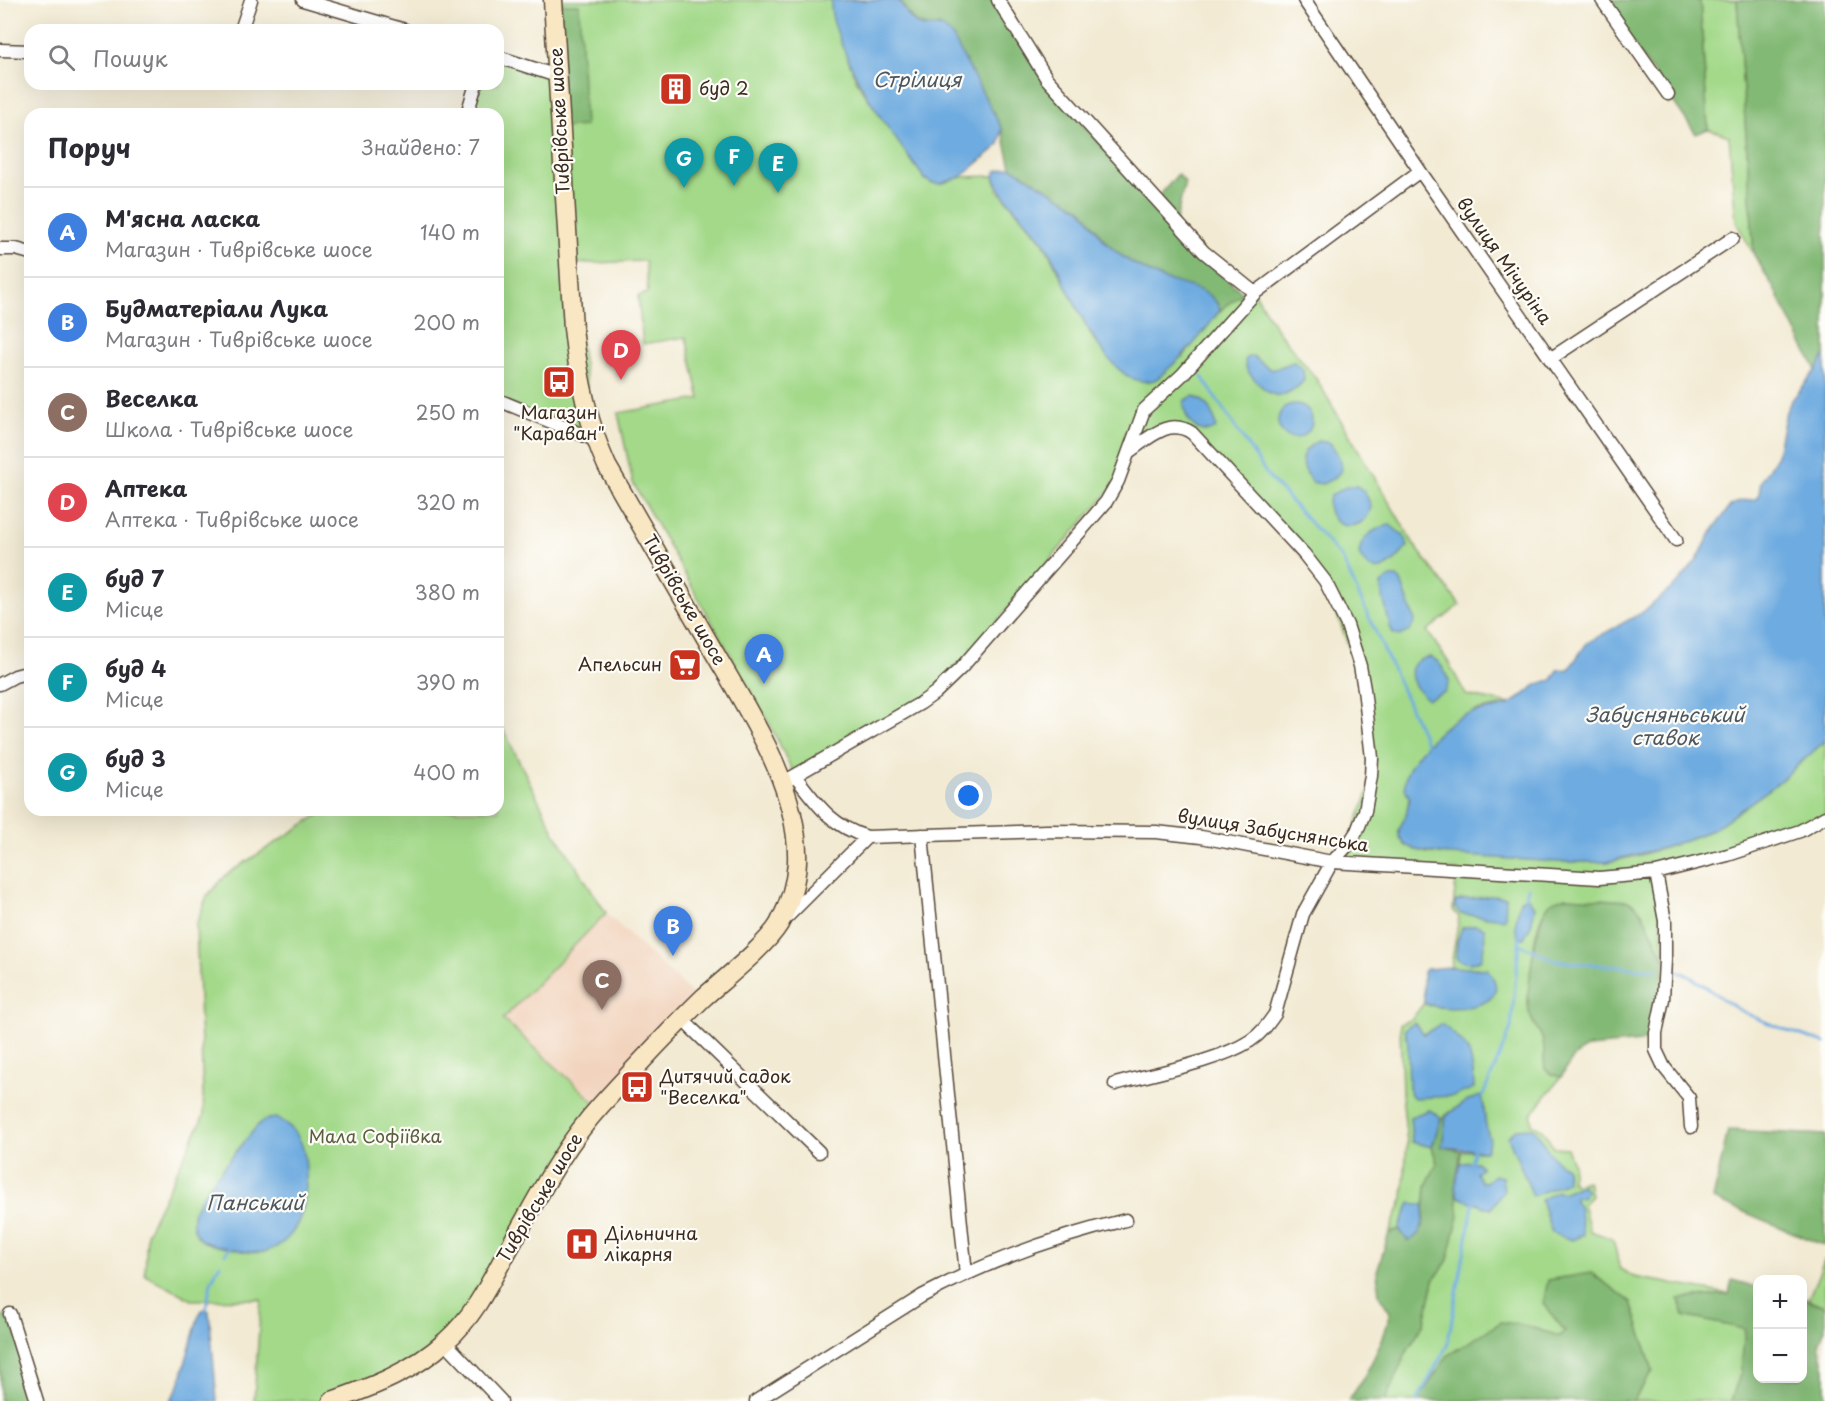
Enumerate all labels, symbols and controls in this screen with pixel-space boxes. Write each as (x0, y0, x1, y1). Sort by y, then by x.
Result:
search box (24, 24, 504, 90)
icon: search (45, 41, 78, 74)
text: Пошук (93, 41, 168, 74)
street label: Тиврівське шосе (541, 47, 576, 195)
water label: Стрілиця (873, 64, 962, 94)
building icon: буд 2 (658, 71, 694, 107)
place label: буд 2 (699, 74, 749, 101)
text: Поруч (48, 128, 131, 167)
text: Знайдено: 7 (362, 132, 480, 162)
pin: F (714, 136, 754, 186)
pin: G (664, 138, 704, 188)
pin: E (758, 144, 798, 193)
street label: вулиця Мічуріна (1451, 191, 1560, 330)
text: М'ясна ласка (105, 201, 260, 234)
text: A (60, 217, 75, 247)
text: 140 m (420, 217, 480, 247)
text: Магазин · Тиврівське шосе (105, 234, 373, 264)
text: Будматеріали Лука (105, 291, 328, 324)
text: B (61, 307, 74, 337)
text: 200 m (413, 307, 480, 337)
text: Магазин · Тиврівське шосе (105, 324, 373, 354)
pin: D (602, 330, 640, 380)
bus stop icon: Магазин "Караван" (541, 364, 577, 400)
text: Веселка (105, 381, 198, 414)
text: C (60, 397, 75, 427)
text: 250 m (416, 397, 480, 427)
place label: Магазин "Караван" (513, 398, 605, 446)
text: Школа · Тиврівське шосе (105, 414, 353, 444)
text: Аптека (105, 471, 187, 504)
text: D (60, 487, 75, 517)
text: 320 m (416, 487, 480, 517)
text: Аптека · Тиврівське шосе (105, 504, 359, 534)
street label: Тиврівське шосе (637, 529, 734, 670)
text: буд 7 (105, 561, 164, 594)
text: E (61, 577, 74, 607)
text: 380 m (414, 577, 480, 607)
text: Місце (105, 594, 164, 624)
pin: A (744, 634, 783, 684)
supermarket icon: Апельсин (667, 647, 703, 683)
place label: Апельсин (578, 650, 662, 677)
text: буд 4 (105, 651, 166, 684)
text: F (62, 667, 73, 697)
text: 390 m (416, 667, 480, 697)
text: Місце (105, 684, 164, 714)
water label: Забусняньський ставок (1586, 699, 1748, 752)
text: буд 3 (105, 741, 166, 774)
text: G (59, 757, 76, 787)
text: 400 m (413, 757, 480, 787)
text: Місце (105, 774, 164, 804)
your location (954, 781, 983, 810)
street label: вулиця Забуснянська (1176, 801, 1372, 858)
pin: B (654, 906, 692, 956)
pin: C (582, 960, 622, 1010)
place label: Дитячий садок "Веселка" (659, 1062, 791, 1110)
bus stop icon: Дитячий садок "Веселка" (619, 1069, 655, 1105)
park label: Мала Софіївка (308, 1122, 442, 1149)
street label: Тиврівське шосе (489, 1127, 588, 1267)
water label: Панський (206, 1187, 307, 1217)
place label: Дільнична лікарня (604, 1219, 698, 1267)
hospital icon: Дільнична лікарня (564, 1226, 600, 1262)
map controls (1753, 1275, 1807, 1383)
button: + (1753, 1275, 1807, 1329)
button: − (1753, 1329, 1807, 1383)

